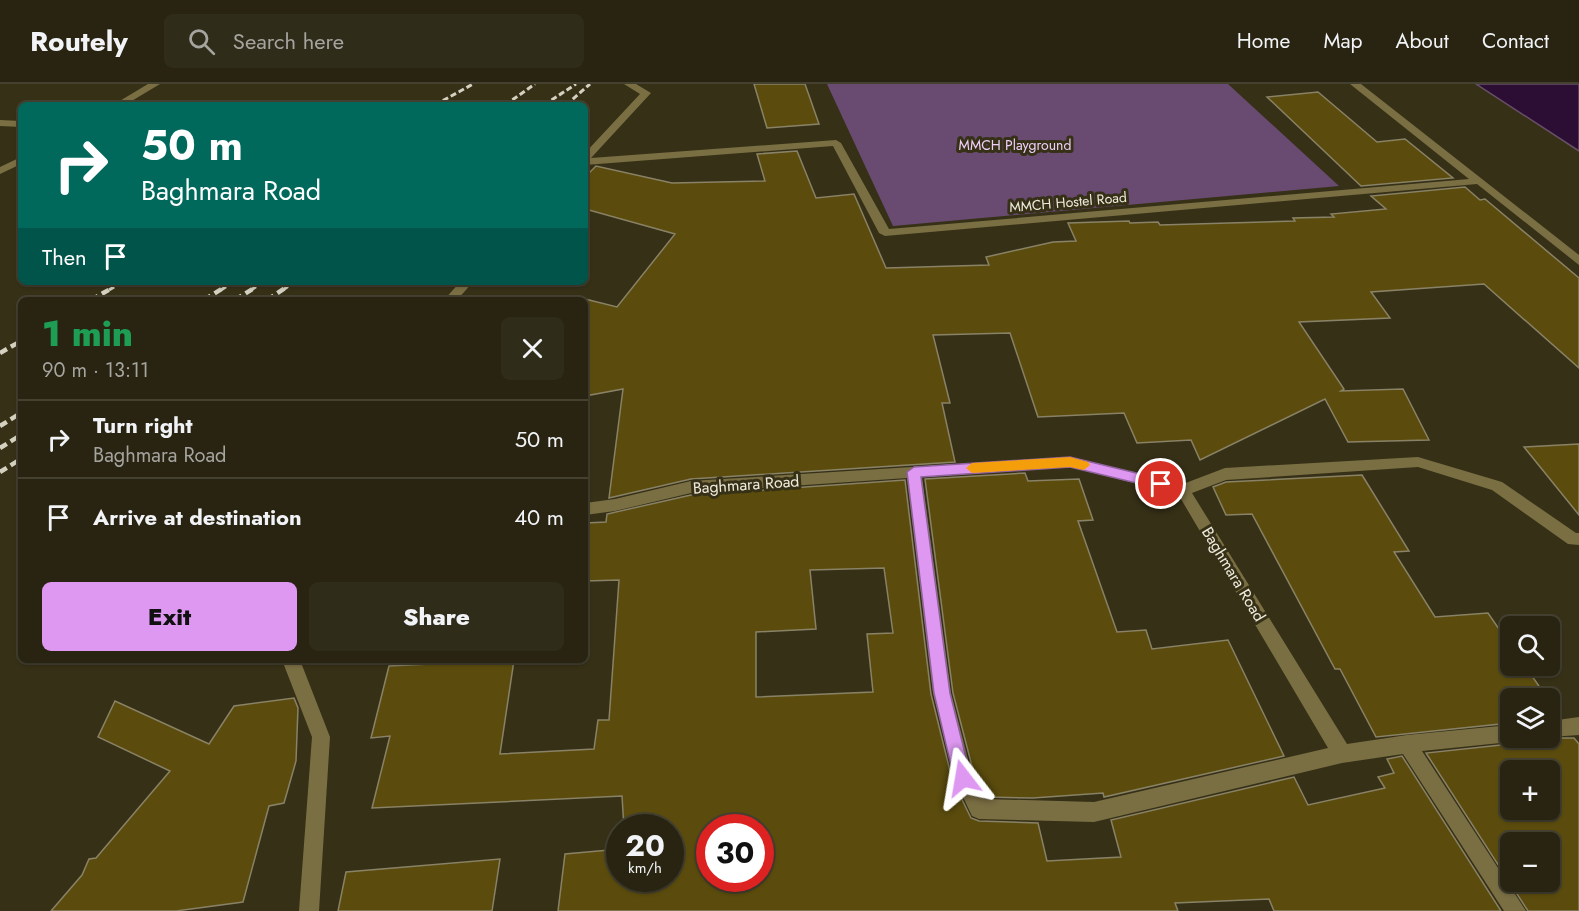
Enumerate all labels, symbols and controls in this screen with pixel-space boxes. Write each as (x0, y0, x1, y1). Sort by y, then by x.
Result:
search box (164, 14, 584, 68)
text: Routely (30, 21, 128, 62)
icon: search (185, 25, 218, 58)
text: Search here (233, 25, 344, 57)
text: Home (1237, 26, 1290, 56)
text: Map (1323, 26, 1363, 56)
text: About (1396, 26, 1449, 56)
text: Contact (1482, 26, 1549, 56)
text: 50 m (141, 115, 243, 176)
icon: right (42, 126, 120, 204)
park label: MMCH Playground (959, 135, 1071, 155)
text: Baghmara Road (141, 171, 321, 210)
street label: MMCH Hostel Road (1008, 187, 1128, 217)
icon: arrive (99, 240, 132, 273)
text: Then (42, 241, 87, 273)
text: 1 min (42, 307, 133, 359)
button: close (501, 317, 564, 380)
text: 90 m · 13:11 (42, 356, 149, 385)
text: Turn right (93, 409, 193, 441)
icon: right (42, 423, 75, 456)
text: 50 m (515, 423, 564, 455)
text: Baghmara Road (93, 441, 227, 470)
pin (1135, 458, 1186, 509)
icon: arrive (1144, 467, 1177, 500)
street label: Baghmara Road (692, 469, 800, 500)
icon: arrive (42, 501, 75, 534)
text: Arrive at destination (93, 501, 302, 533)
text: 40 m (514, 501, 564, 533)
street label: Baghmara Road (1196, 523, 1271, 626)
button: Exit (42, 582, 297, 651)
button: Share (309, 582, 564, 651)
map controls (1500, 616, 1560, 892)
button: search (1500, 616, 1560, 676)
button: layers (1500, 688, 1560, 748)
position arrow (931, 746, 995, 810)
button: + (1500, 760, 1560, 820)
speed limit sign: 30 (696, 814, 774, 892)
text: 20 (625, 824, 665, 867)
button: − (1500, 832, 1560, 892)
text: km/h (628, 857, 662, 879)

